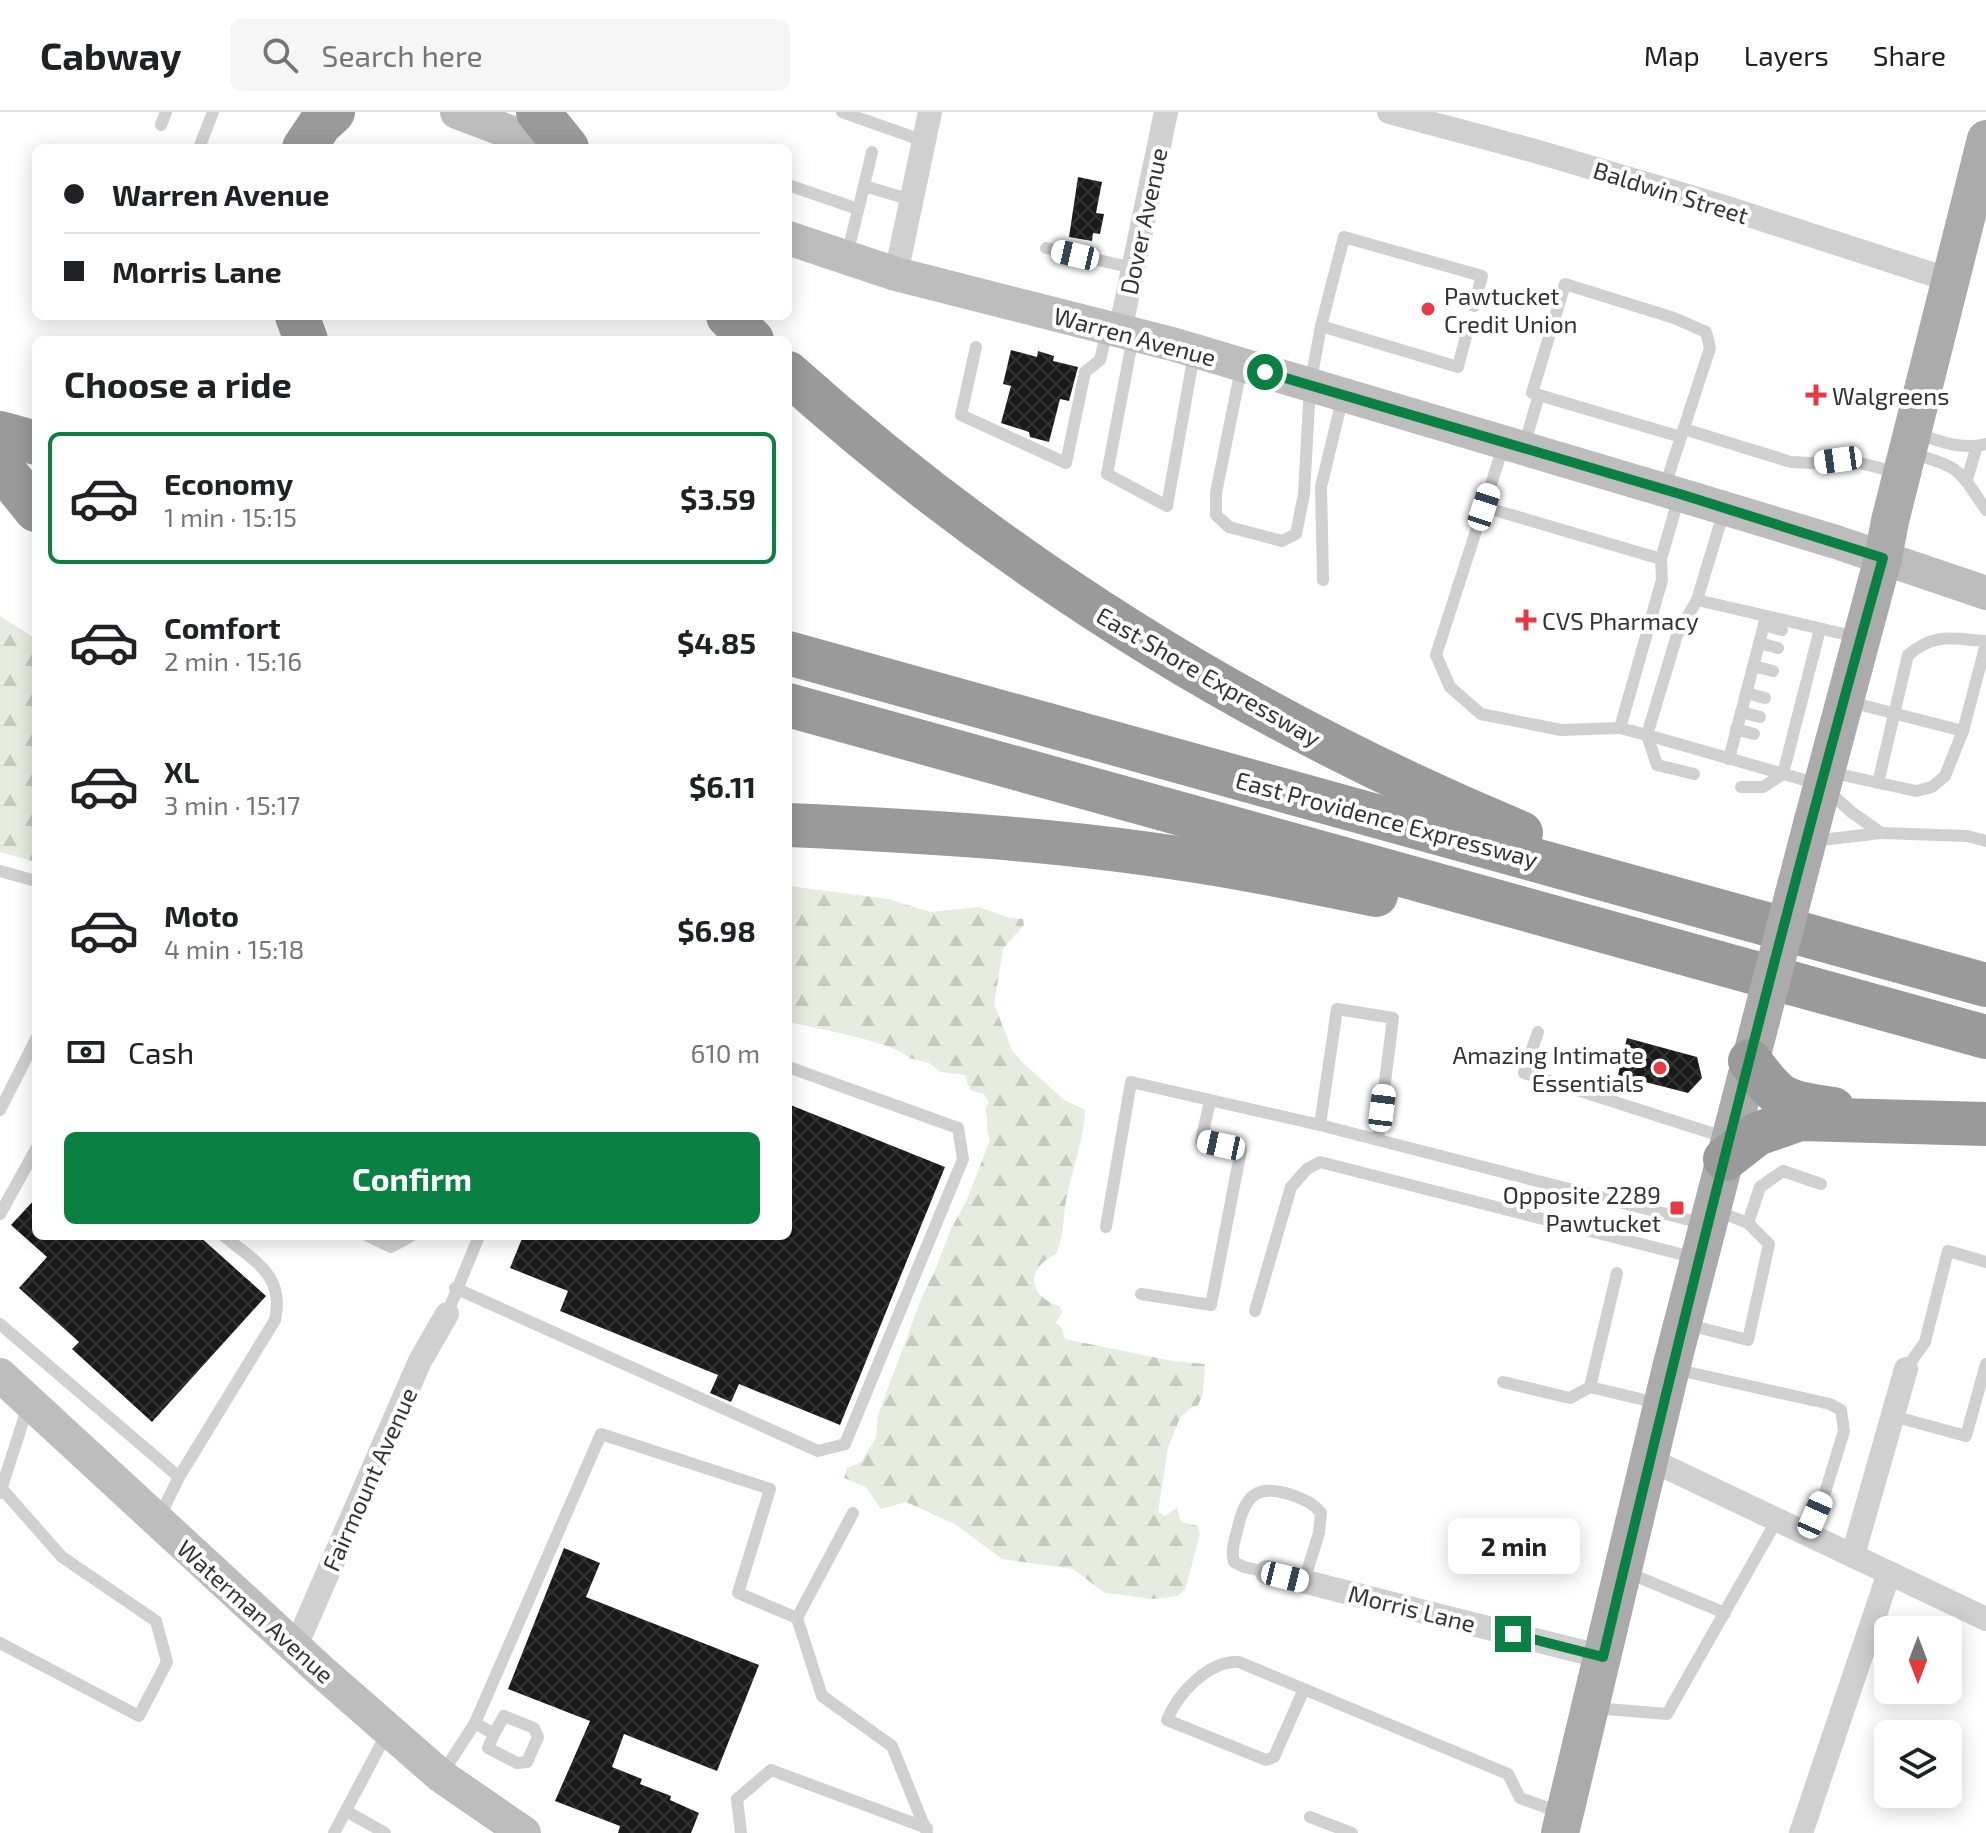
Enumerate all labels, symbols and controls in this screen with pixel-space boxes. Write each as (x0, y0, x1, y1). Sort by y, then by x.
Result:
search box (230, 19, 790, 91)
text: Cabway (40, 32, 182, 78)
icon: search (258, 33, 302, 77)
text: Search here (322, 37, 483, 73)
text: Map (1644, 38, 1700, 72)
text: Layers (1744, 38, 1829, 72)
text: Share (1873, 38, 1946, 72)
street label: Dover Avenue (1113, 145, 1173, 297)
street label: Baldwin Street (1590, 155, 1752, 229)
text: Warren Avenue (112, 176, 329, 212)
car (1049, 238, 1101, 272)
text: Morris Lane (112, 253, 282, 289)
place label: Pawtucket Credit Union (1444, 281, 1578, 338)
street label: Warren Avenue (1051, 300, 1219, 372)
marker: Pawtucket Credit Union (1419, 300, 1437, 318)
route start (1247, 354, 1283, 390)
text: Choose a ride (64, 362, 292, 405)
place label: Walgreens (1832, 381, 1949, 410)
marker: Walgreens (1807, 386, 1825, 404)
car (1813, 445, 1863, 475)
icon: car (68, 462, 140, 534)
text: Economy (164, 465, 293, 501)
text: $3.59 (680, 480, 756, 516)
car (1465, 480, 1503, 534)
text: 1 min · 15:15 (164, 501, 297, 532)
street label: East Shore Expressway (1092, 600, 1327, 752)
icon: car (68, 606, 140, 678)
place label: CVS Pharmacy (1542, 606, 1699, 635)
text: Comfort (164, 609, 281, 645)
marker: CVS Pharmacy (1517, 611, 1535, 629)
text: $4.85 (677, 624, 756, 660)
text: 2 min · 15:16 (164, 645, 302, 676)
icon: car (68, 750, 140, 822)
text: XL (164, 753, 199, 789)
street label: East Providence Expressway (1233, 765, 1541, 873)
text: $6.11 (689, 768, 756, 804)
text: 3 min · 15:17 (164, 789, 300, 820)
icon: car (68, 894, 140, 966)
text: Moto (164, 897, 239, 933)
text: $6.98 (677, 912, 756, 948)
text: 4 min · 15:18 (164, 933, 304, 964)
icon: cash (64, 1030, 108, 1074)
text: Cash (128, 1034, 194, 1070)
text: 610 m (691, 1037, 760, 1068)
place label: Amazing Intimate Essentials (1452, 1040, 1644, 1097)
marker: Amazing Intimate Essentials (1651, 1059, 1669, 1077)
car (1367, 1083, 1397, 1133)
car (1195, 1128, 1247, 1162)
button: Confirm (64, 1132, 760, 1224)
place label: Opposite 2289 Pawtucket (1503, 1180, 1661, 1237)
marker: Opposite 2289 Pawtucket (1668, 1199, 1686, 1217)
street label: Fairmount Avenue (316, 1383, 422, 1575)
car (1794, 1488, 1836, 1542)
callout: 2 min (1447, 1518, 1579, 1574)
text: 2 min (1481, 1530, 1547, 1561)
street label: Waterman Avenue (172, 1533, 340, 1689)
car (1259, 1560, 1311, 1594)
street label: Morris Lane (1346, 1578, 1478, 1638)
route end (1495, 1616, 1531, 1652)
north arrow (1874, 1616, 1962, 1704)
map controls (1874, 1616, 1962, 1808)
button: layers (1874, 1720, 1962, 1808)

